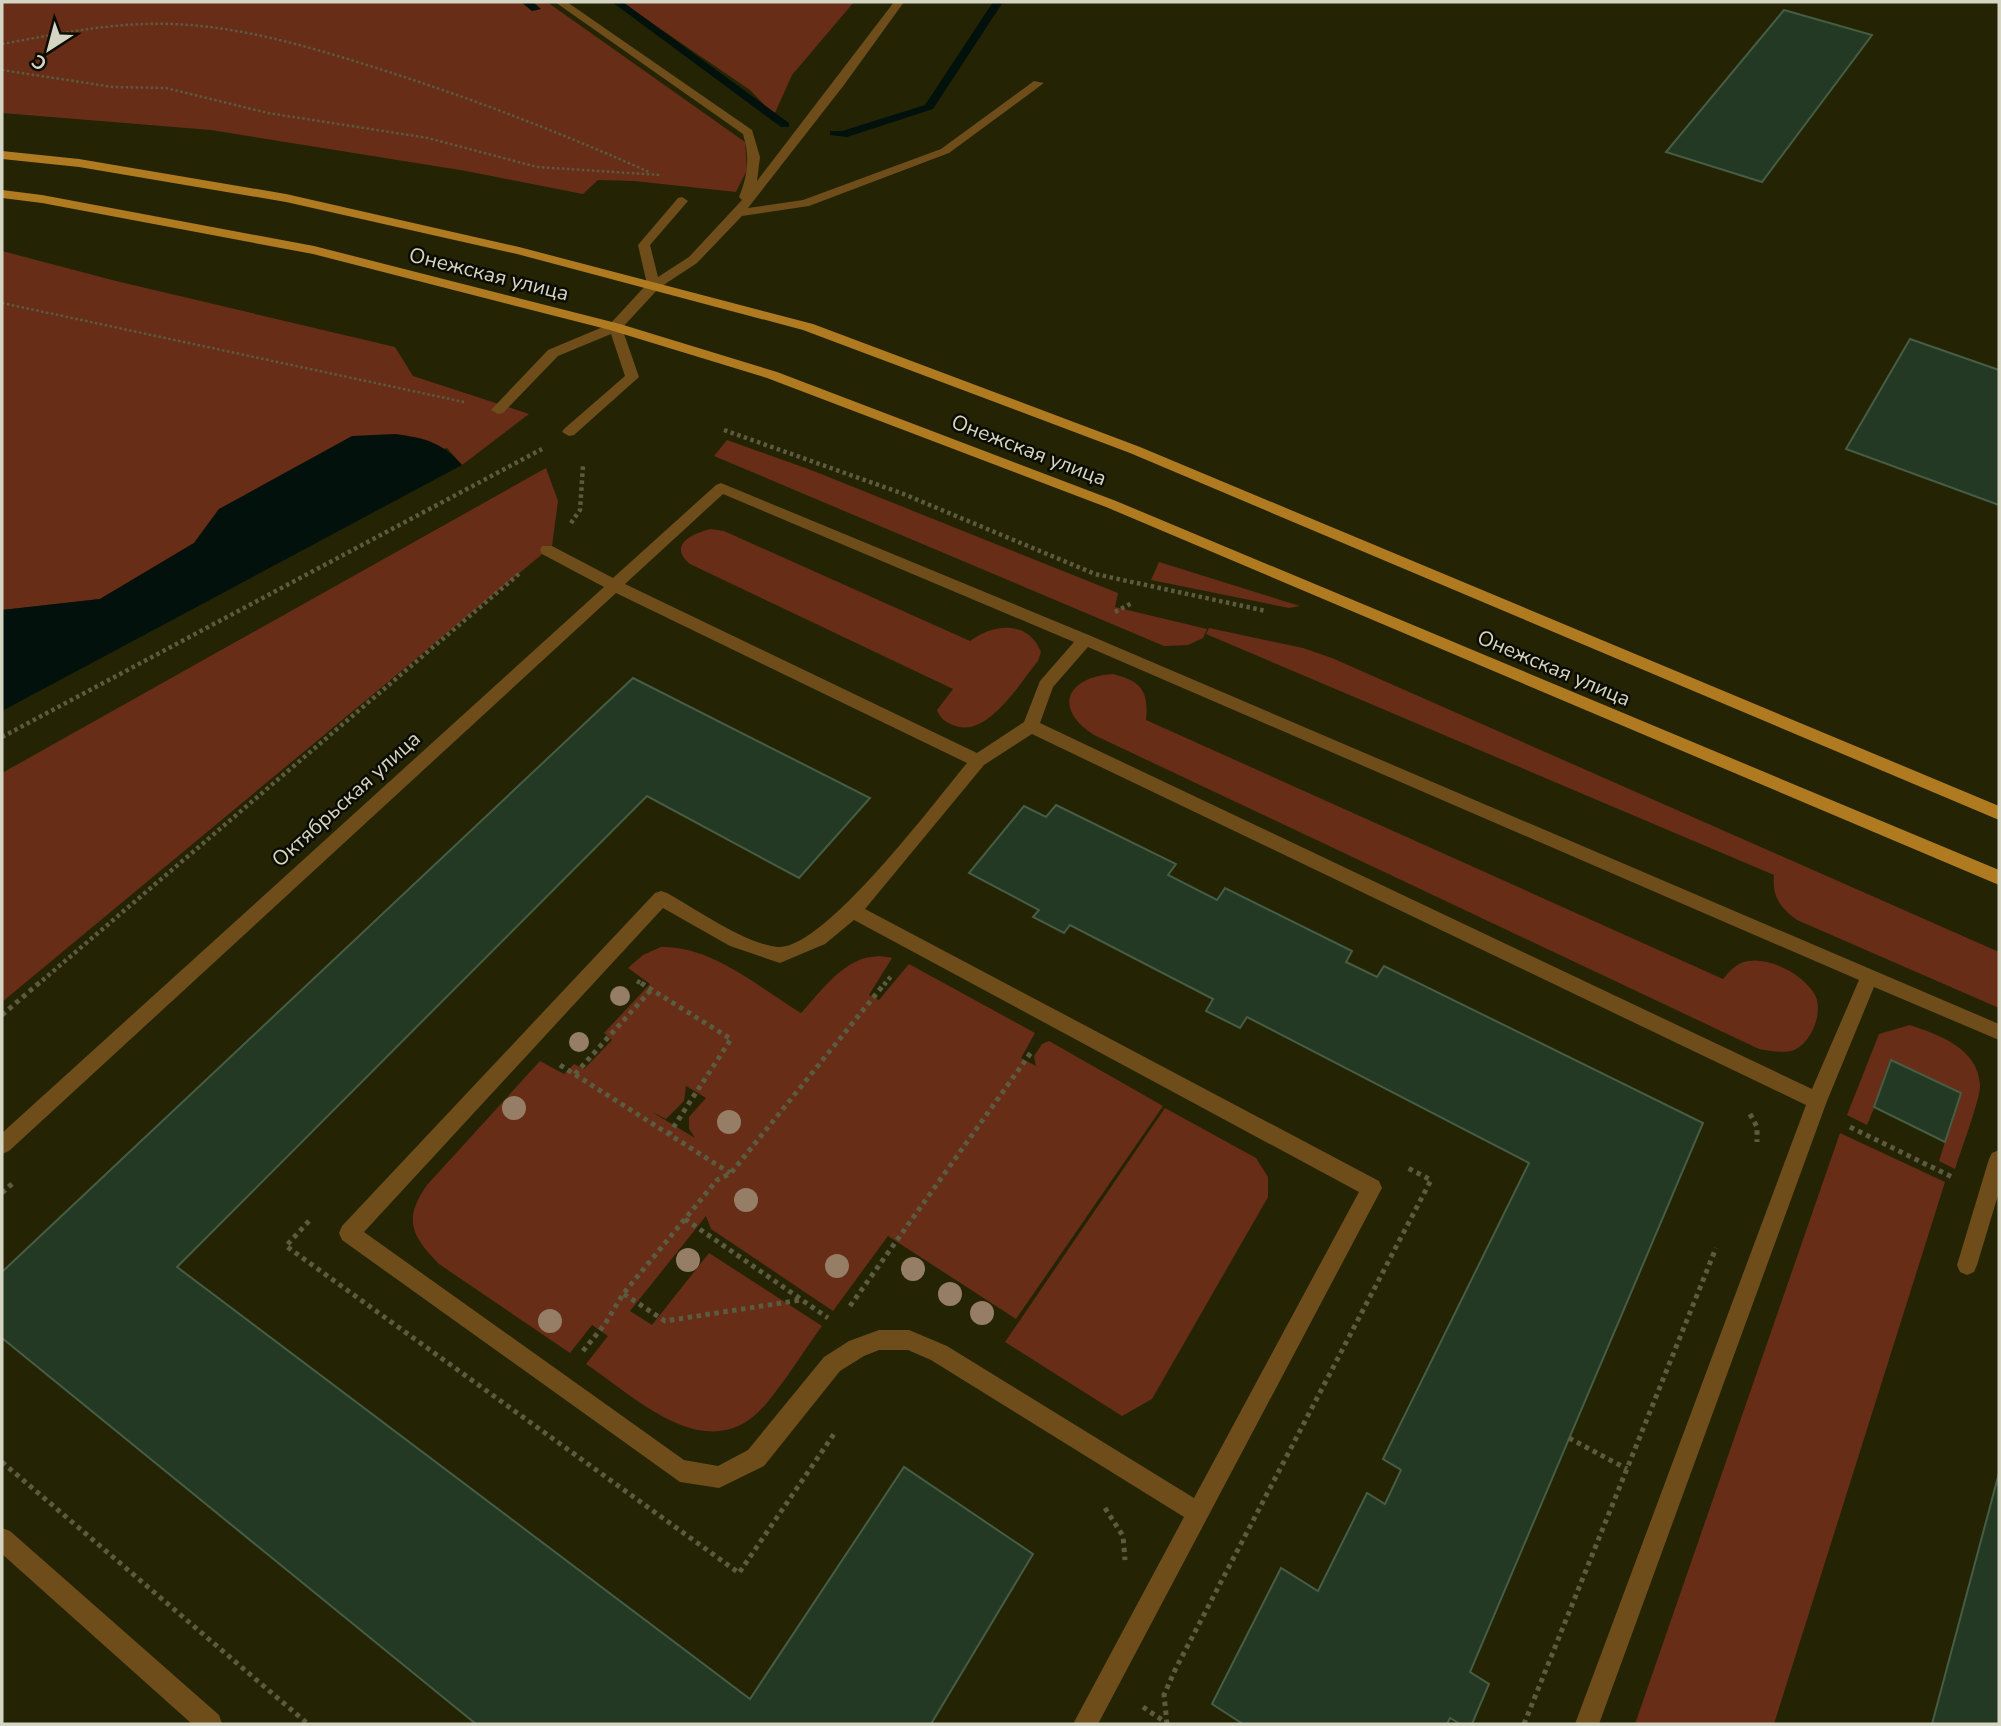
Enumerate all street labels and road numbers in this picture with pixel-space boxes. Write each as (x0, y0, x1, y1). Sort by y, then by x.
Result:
street label: Онежская улица (406, 241, 572, 307)
street label: Онежская улица (947, 408, 1111, 492)
street label: Онежская улица (1473, 623, 1635, 713)
street label: Октябрьская улица (266, 725, 426, 873)

